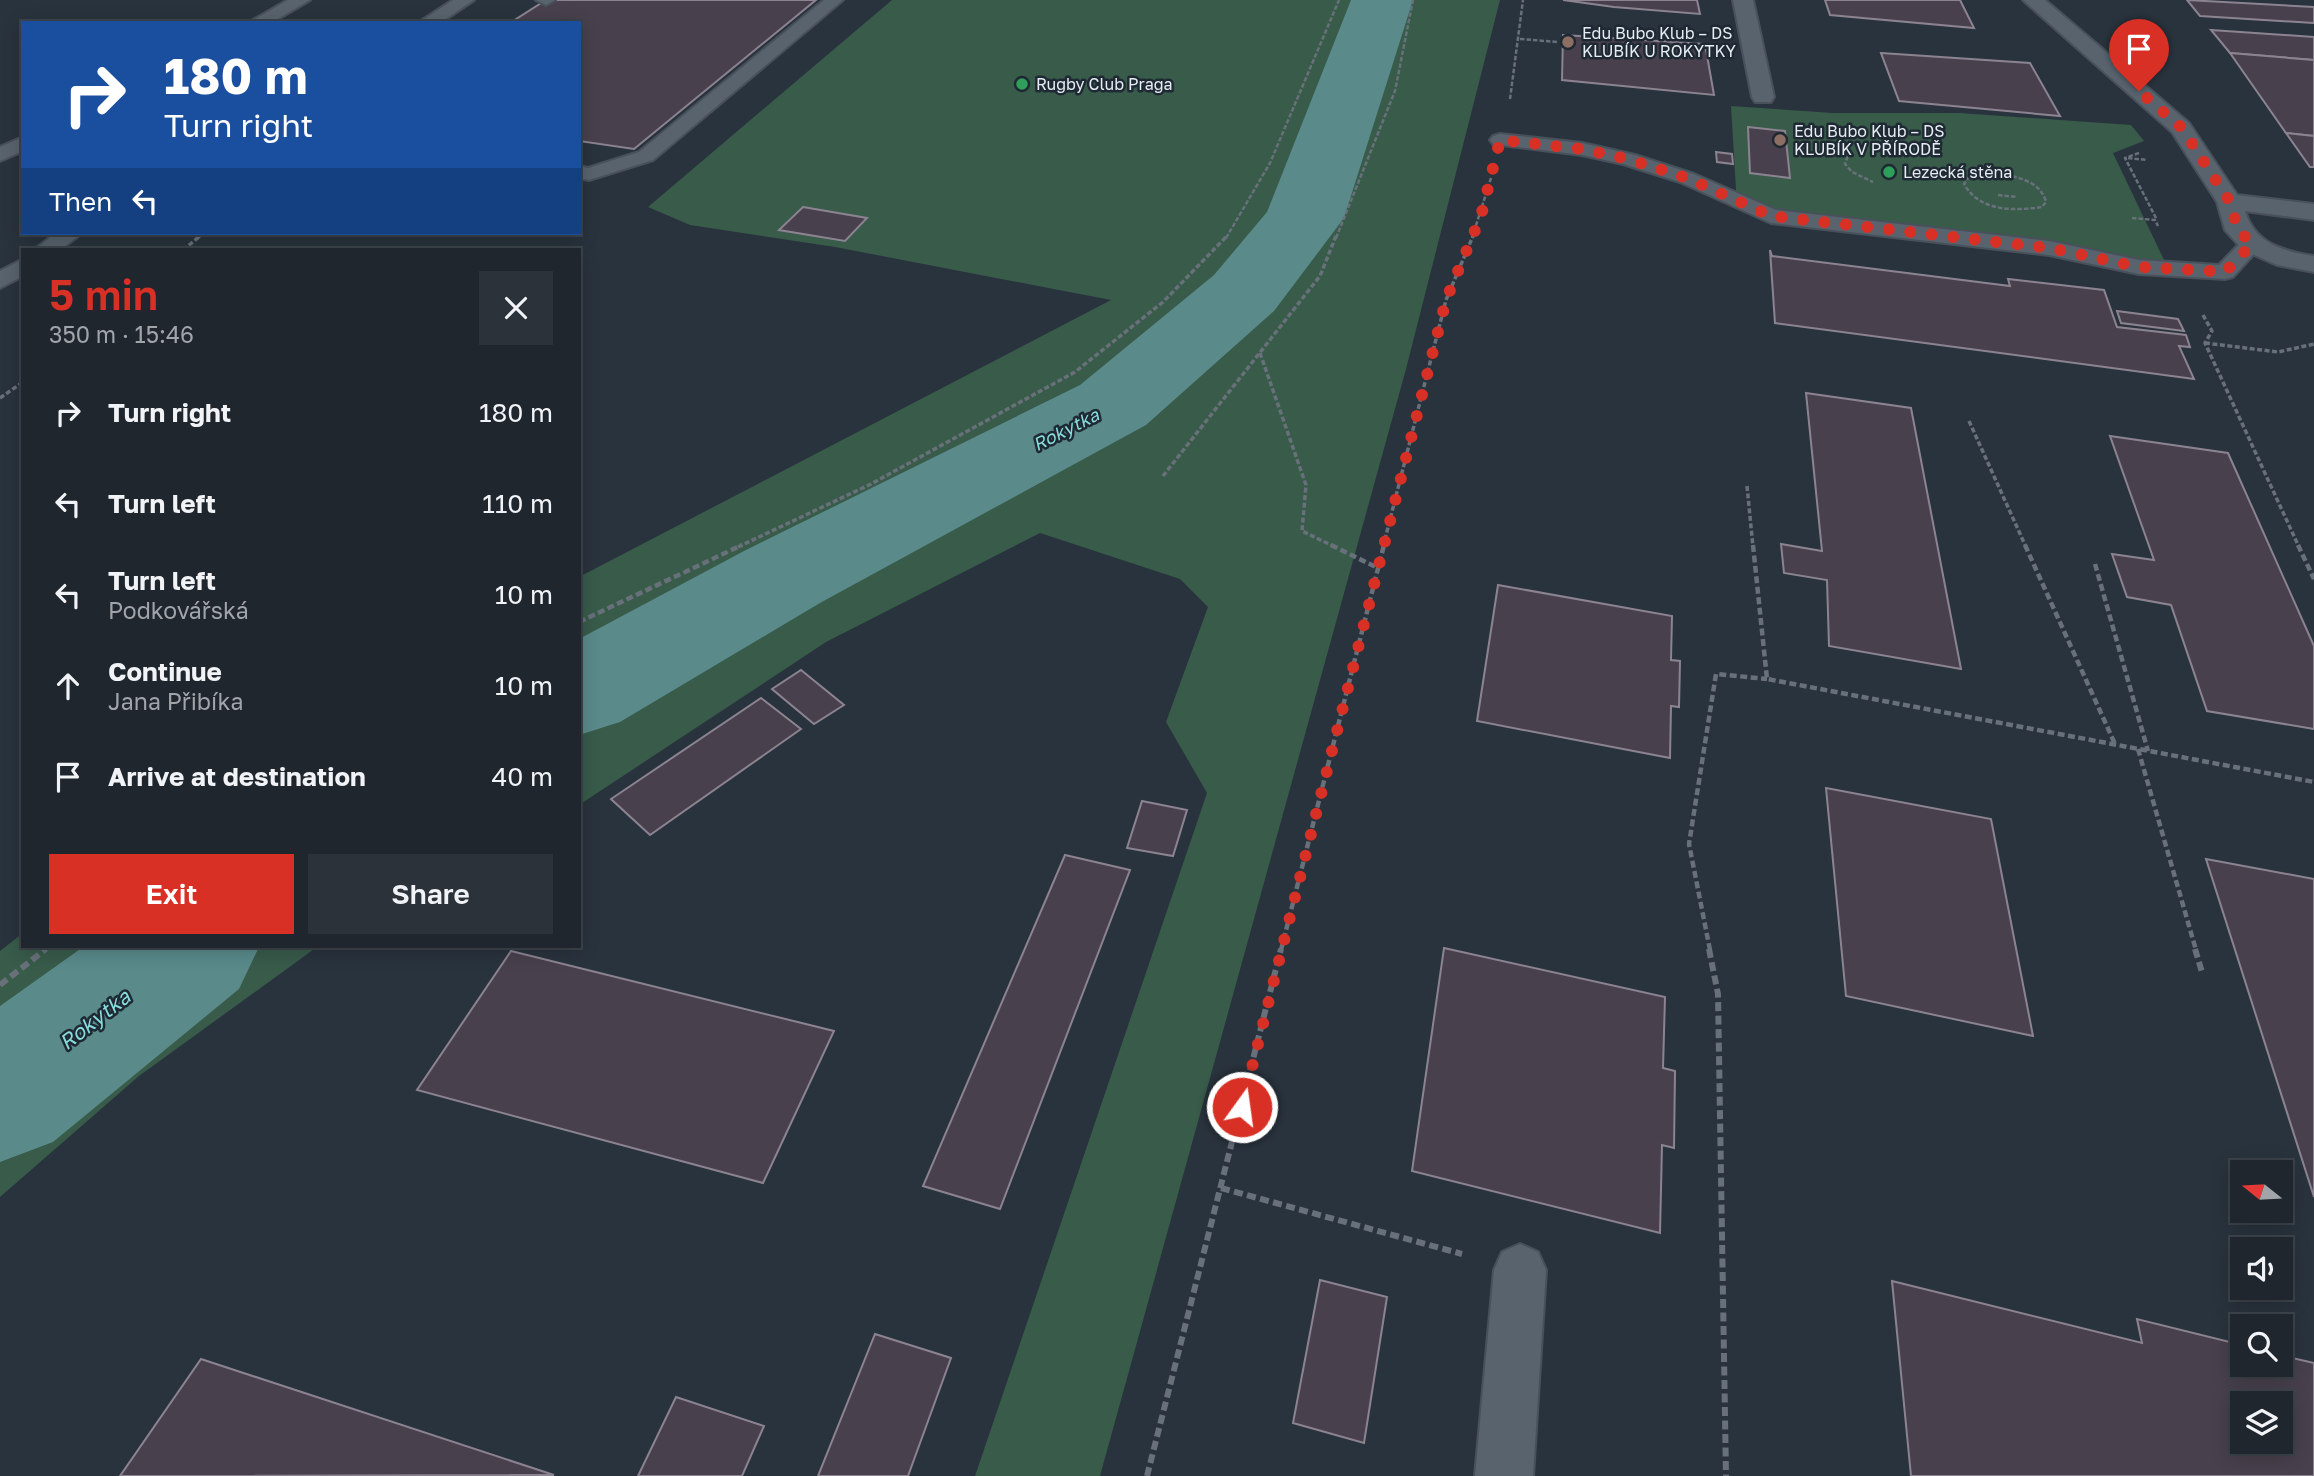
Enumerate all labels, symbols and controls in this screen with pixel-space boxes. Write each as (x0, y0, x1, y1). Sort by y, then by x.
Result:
pin (2109, 19, 2169, 91)
place label: Edu Bubo Klub – DS KLUBÍK U ROKYTKY (1582, 23, 1737, 61)
icon: arrive (2120, 30, 2158, 68)
marker: Edu Bubo Klub – DS KLUBÍK U ROKYTKY (1560, 34, 1576, 50)
text: 180 m (164, 46, 308, 105)
icon: right (49, 49, 140, 140)
place label: Rugby Club Praga (1036, 74, 1173, 94)
marker: Rugby Club Praga (1014, 76, 1030, 92)
text: Turn right (164, 106, 313, 144)
place label: Edu Bubo Klub – DS KLUBÍK V PŘÍRODĚ (1794, 121, 1944, 159)
marker: Edu Bubo Klub – DS KLUBÍK V PŘÍRODĚ (1772, 132, 1788, 148)
place label: Lezecká stěna (1903, 162, 2012, 182)
marker: Lezecká stěna (1881, 164, 1897, 180)
icon: left (126, 182, 164, 220)
text: Then (49, 186, 112, 217)
text: 5 min (49, 269, 158, 319)
button: close (479, 271, 553, 345)
text: 350 m · 15:46 (49, 320, 194, 348)
icon: right (49, 394, 87, 432)
text: Turn right (108, 397, 231, 428)
text: 180 m (479, 397, 553, 428)
water label: Rokytka (1029, 403, 1103, 455)
icon: left (49, 485, 87, 523)
text: Turn left (108, 488, 216, 519)
text: 110 m (482, 488, 553, 519)
text: Turn left (108, 565, 216, 596)
icon: left (49, 576, 87, 614)
text: 10 m (495, 579, 553, 610)
text: Podkovářská (108, 596, 249, 624)
text: Continue (108, 656, 222, 687)
icon: ahead (49, 667, 87, 705)
text: 10 m (495, 670, 553, 701)
text: Jana Přibíka (108, 687, 243, 715)
icon: arrive (49, 758, 87, 796)
text: Arrive at destination (108, 761, 366, 792)
text: 40 m (492, 761, 553, 792)
button: Exit (49, 854, 294, 934)
button: Share (308, 854, 553, 934)
water label: Rokytka (54, 983, 136, 1055)
position arrow (1205, 1070, 1279, 1144)
north arrow (2230, 1160, 2292, 1223)
map controls (2230, 1160, 2293, 1454)
button: sound (2230, 1237, 2293, 1300)
button: search (2230, 1314, 2293, 1377)
button: layers (2230, 1391, 2293, 1454)

